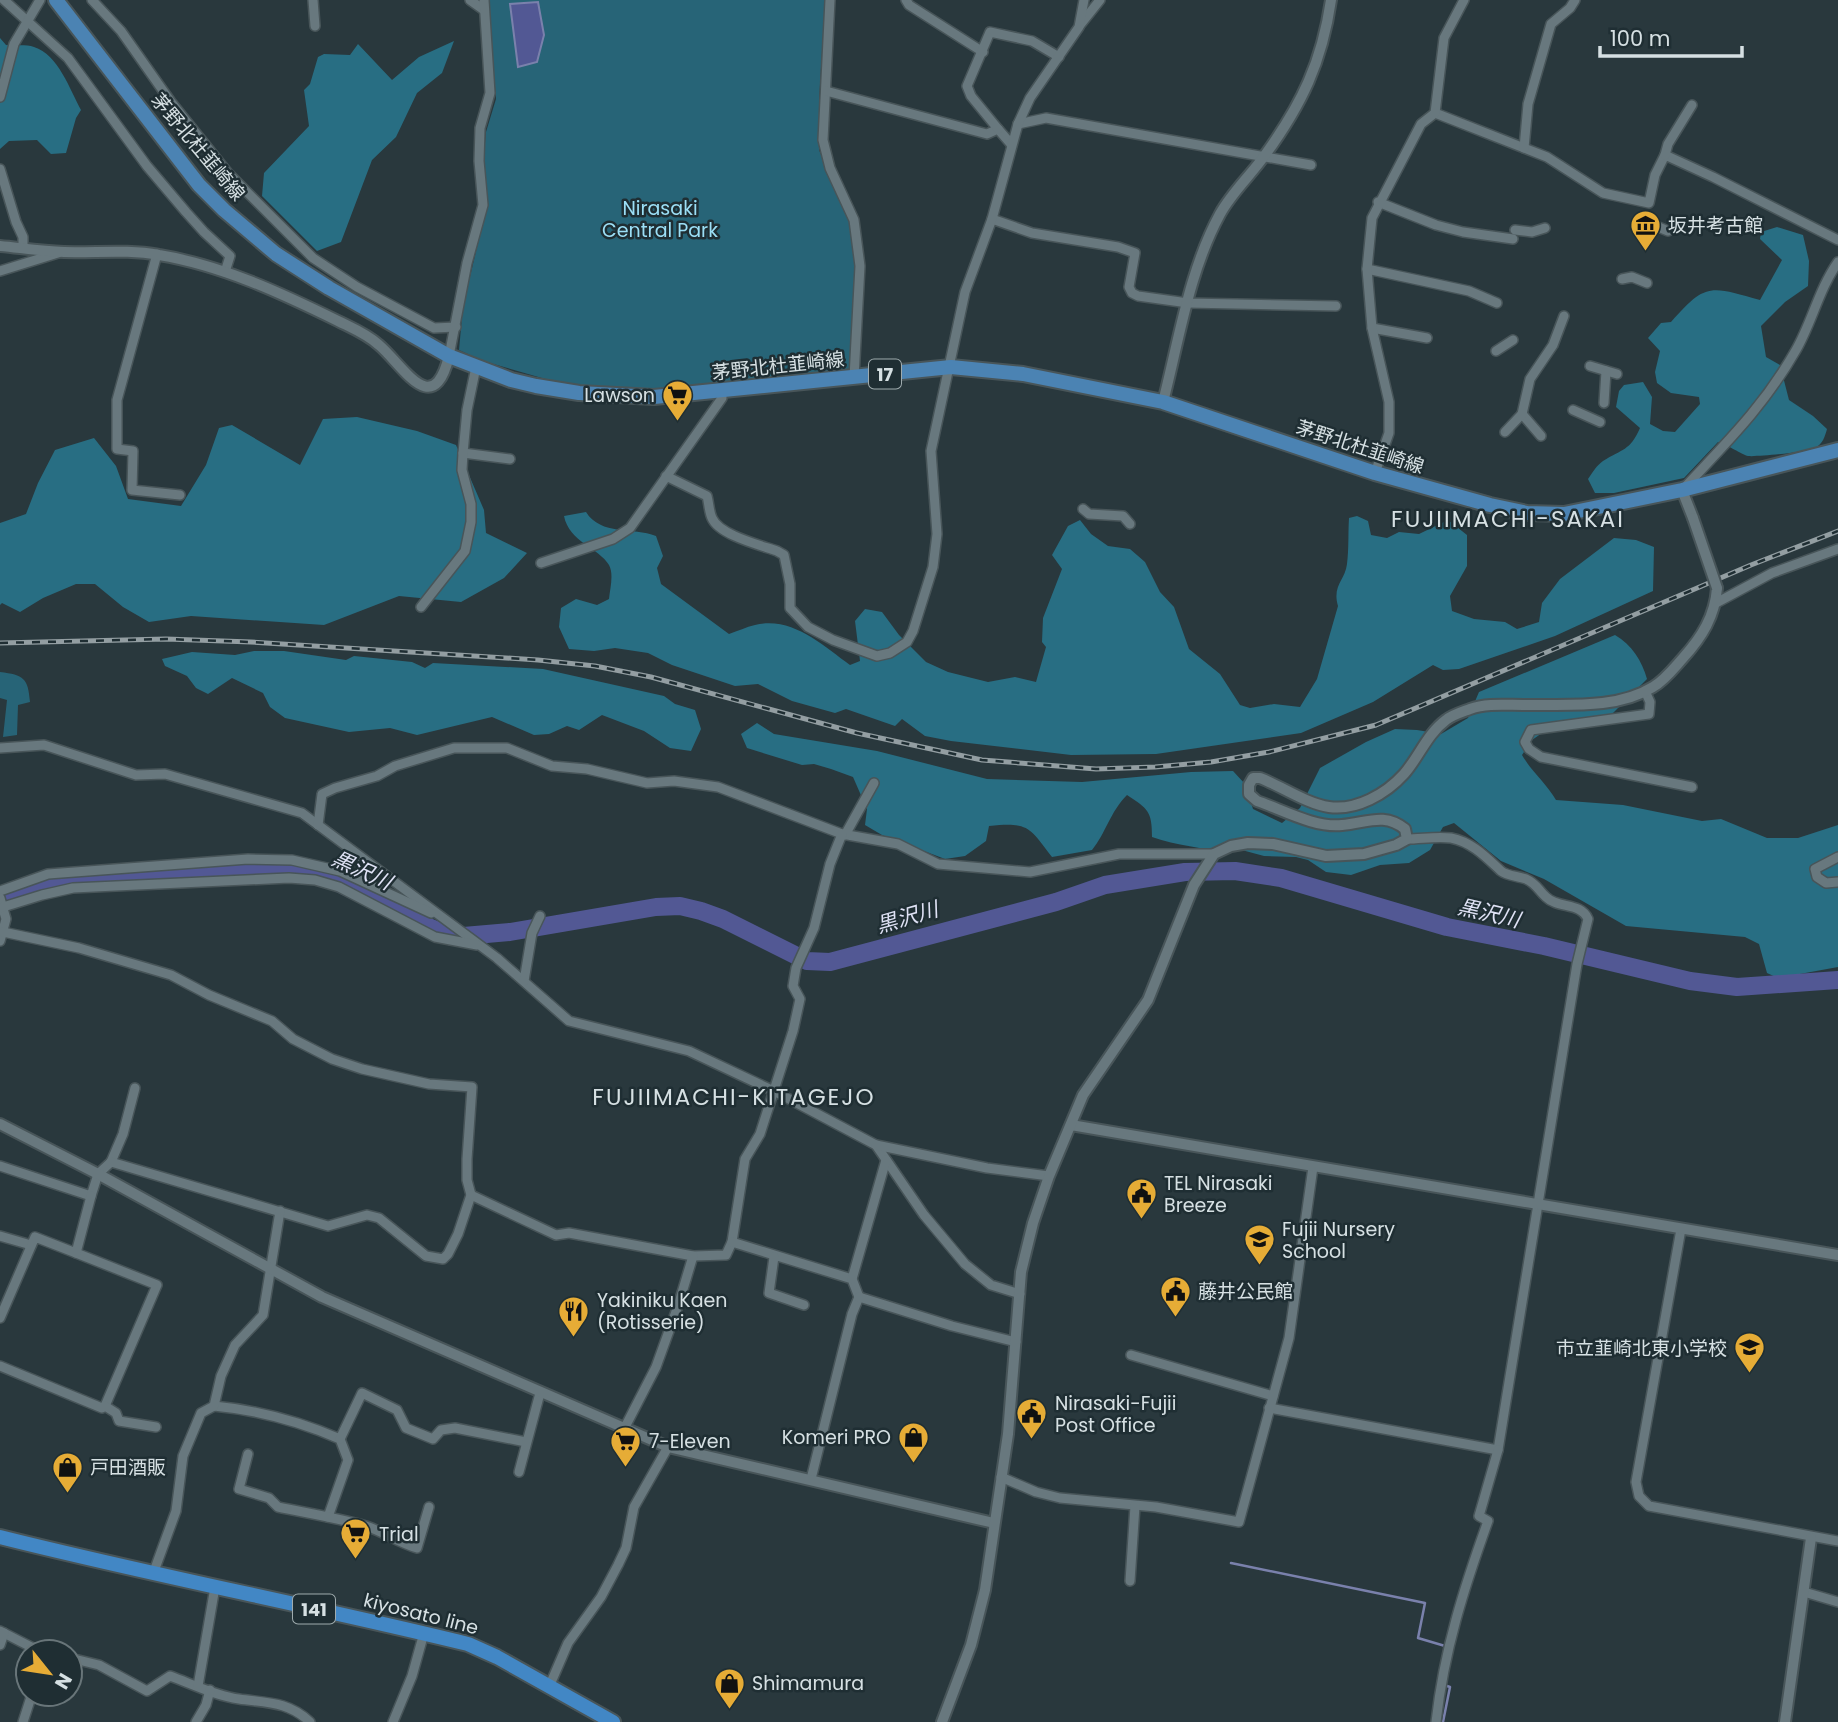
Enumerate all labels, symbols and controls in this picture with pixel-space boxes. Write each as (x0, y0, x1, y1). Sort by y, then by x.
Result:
scale bar (1600, 14, 1742, 58)
text: 100 m (1610, 24, 1670, 53)
street label: 茅野北杜韮崎線 (145, 87, 251, 207)
park label: Nirasaki Central Park (602, 195, 718, 244)
museum icon: 坂井考古館 (1628, 208, 1662, 252)
place label: 坂井考古館 (1668, 212, 1763, 239)
street label: 茅野北杜韮崎線 (710, 346, 846, 386)
road number: 17 (869, 360, 901, 388)
supermarket icon: Lawson (661, 378, 695, 422)
place label: Lawson (584, 382, 655, 409)
street label: 茅野北杜韮崎線 (1293, 414, 1427, 480)
district label: FUJIIMACHI-SAKAI (1391, 503, 1625, 535)
water label: 黒沢川 (327, 844, 398, 897)
water label: 黒沢川 (1455, 892, 1525, 935)
water label: 黒沢川 (873, 894, 943, 940)
district label: FUJIIMACHI-KITAGEJO (592, 1081, 876, 1113)
place label: TEL Nirasaki Breeze (1164, 1170, 1273, 1219)
public building icon: TEL Nirasaki Breeze (1124, 1177, 1158, 1221)
place label: Fujii Nursery School (1282, 1216, 1395, 1265)
school or university icon: Fujii Nursery School (1242, 1223, 1276, 1267)
public building icon: 藤井公民館 (1158, 1274, 1192, 1318)
place label: 藤井公民館 (1198, 1278, 1293, 1305)
place label: Yakiniku Kaen (Rotisserie) (597, 1287, 727, 1336)
restaurant icon: Yakiniku Kaen (Rotisserie) (557, 1294, 591, 1338)
school or university icon: 市立韮崎北東小学校 (1733, 1331, 1767, 1375)
place label: 市立韮崎北東小学校 (1556, 1335, 1727, 1362)
place label: Nirasaki-Fujii Post Office (1055, 1390, 1176, 1439)
public building icon: Nirasaki-Fujii Post Office (1015, 1397, 1049, 1441)
shop icon: Komeri PRO (897, 1420, 931, 1464)
supermarket icon: 7-Eleven (609, 1424, 643, 1468)
place label: Komeri PRO (782, 1424, 891, 1451)
place label: 7-Eleven (649, 1428, 731, 1455)
shop icon: 戸田酒販 (50, 1450, 84, 1494)
place label: 戸田酒販 (90, 1454, 166, 1481)
supermarket icon: Trial (339, 1517, 373, 1561)
place label: Trial (379, 1521, 419, 1548)
street label: kiyosato line (361, 1587, 481, 1641)
road number: 141 (293, 1594, 335, 1624)
north arrow (14, 1638, 84, 1708)
shop icon: Shimamura (712, 1666, 746, 1710)
text: N (48, 1668, 79, 1694)
place label: Shimamura (752, 1670, 864, 1697)

